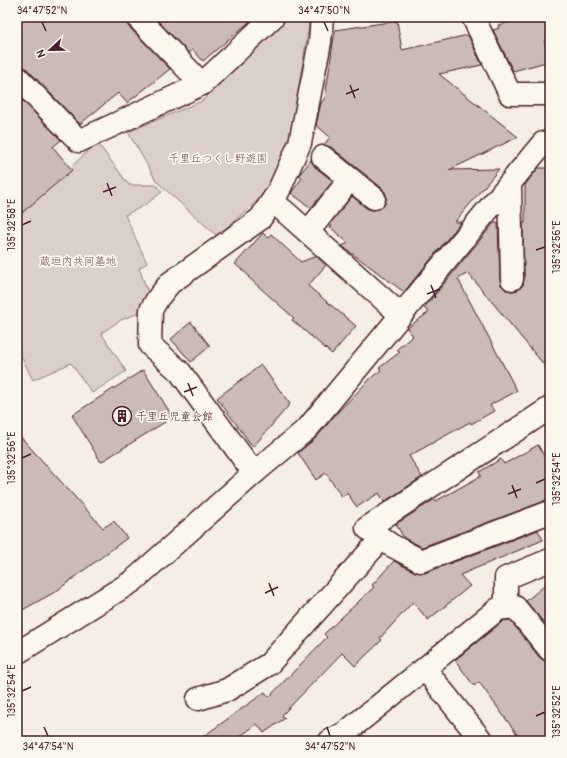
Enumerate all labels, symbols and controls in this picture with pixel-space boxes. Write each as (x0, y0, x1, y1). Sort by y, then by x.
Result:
text: 34°47'52"N (17, 5, 68, 17)
text: 34°47'50"N (298, 5, 350, 17)
north arrow (30, 30, 70, 70)
text: N (34, 47, 49, 59)
park label: 千里丘つくし野遊園 (169, 152, 268, 165)
text: 135°32'58"E (6, 199, 18, 251)
text: 135°32'56"E (551, 221, 563, 273)
park label: 蔵垣内共同墓地 (40, 255, 117, 268)
building icon: 千里丘児童会館 (111, 405, 133, 427)
place label: 千里丘児童会館 (136, 410, 213, 423)
text: 135°32'56"E (6, 432, 18, 484)
text: 135°32'54"E (551, 453, 563, 505)
text: 135°32'54"E (6, 665, 18, 717)
text: 135°32'52"E (551, 686, 563, 738)
text: 34°47'54"N (23, 741, 74, 753)
text: 34°47'52"N (305, 741, 356, 753)

